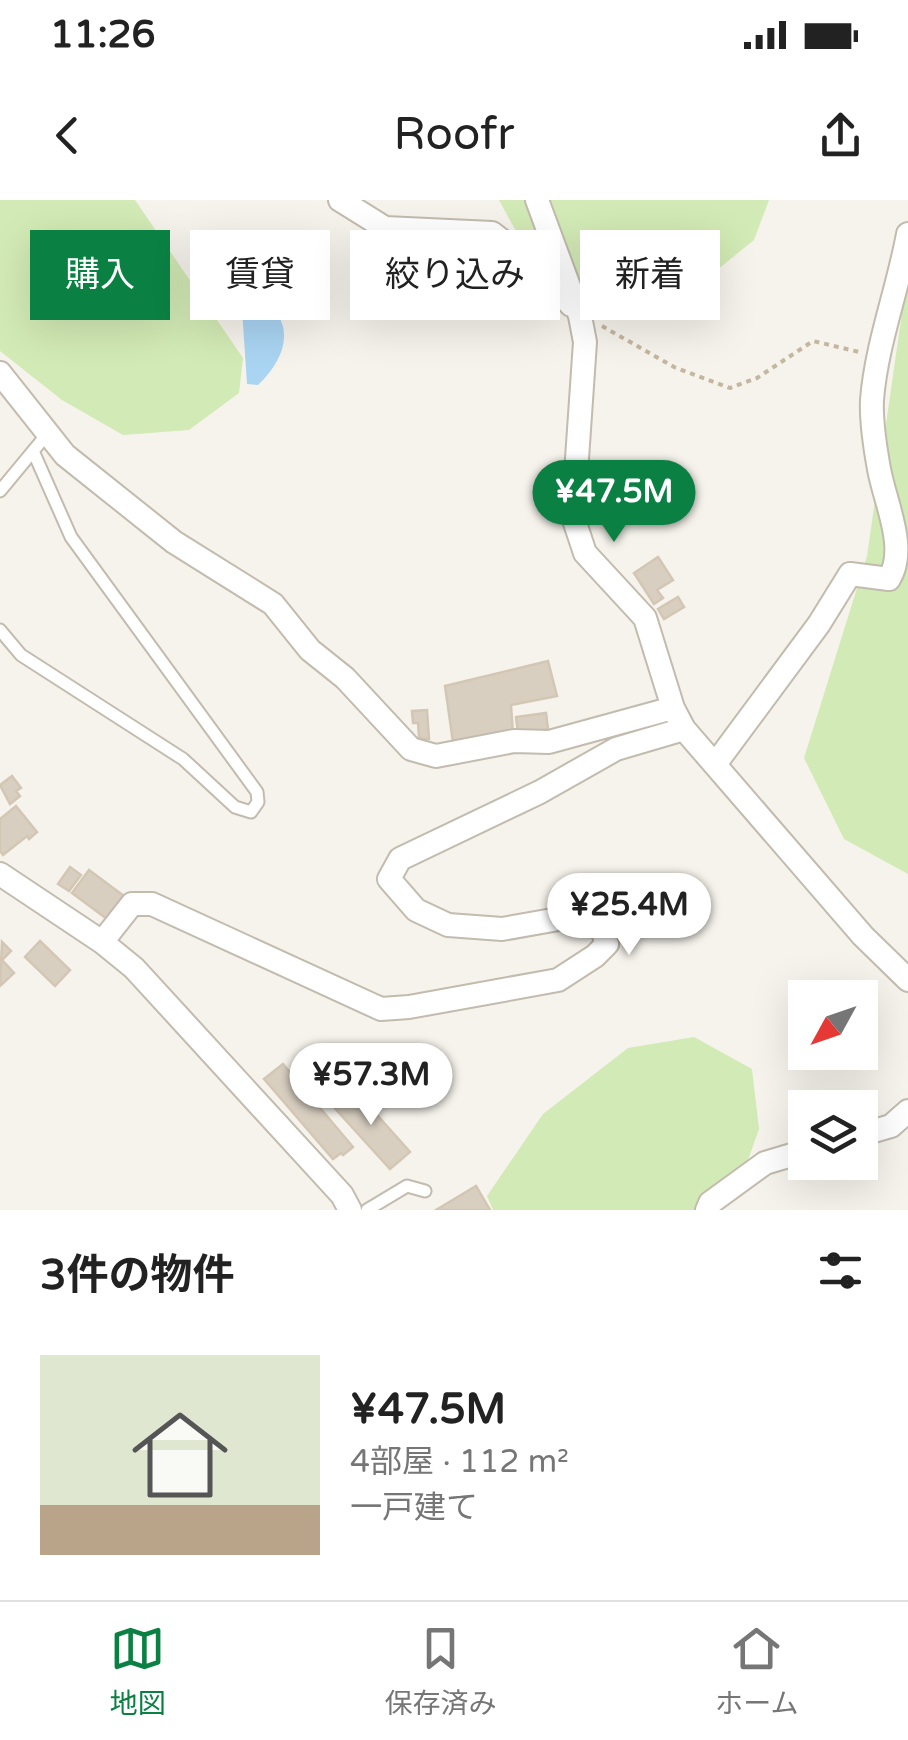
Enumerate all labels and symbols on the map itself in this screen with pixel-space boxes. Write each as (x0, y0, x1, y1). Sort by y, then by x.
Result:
pin: ¥47.5M (533, 460, 695, 545)
pin: ¥25.4M (548, 873, 710, 958)
north arrow (788, 980, 878, 1070)
pin: ¥57.3M (290, 1043, 452, 1128)

